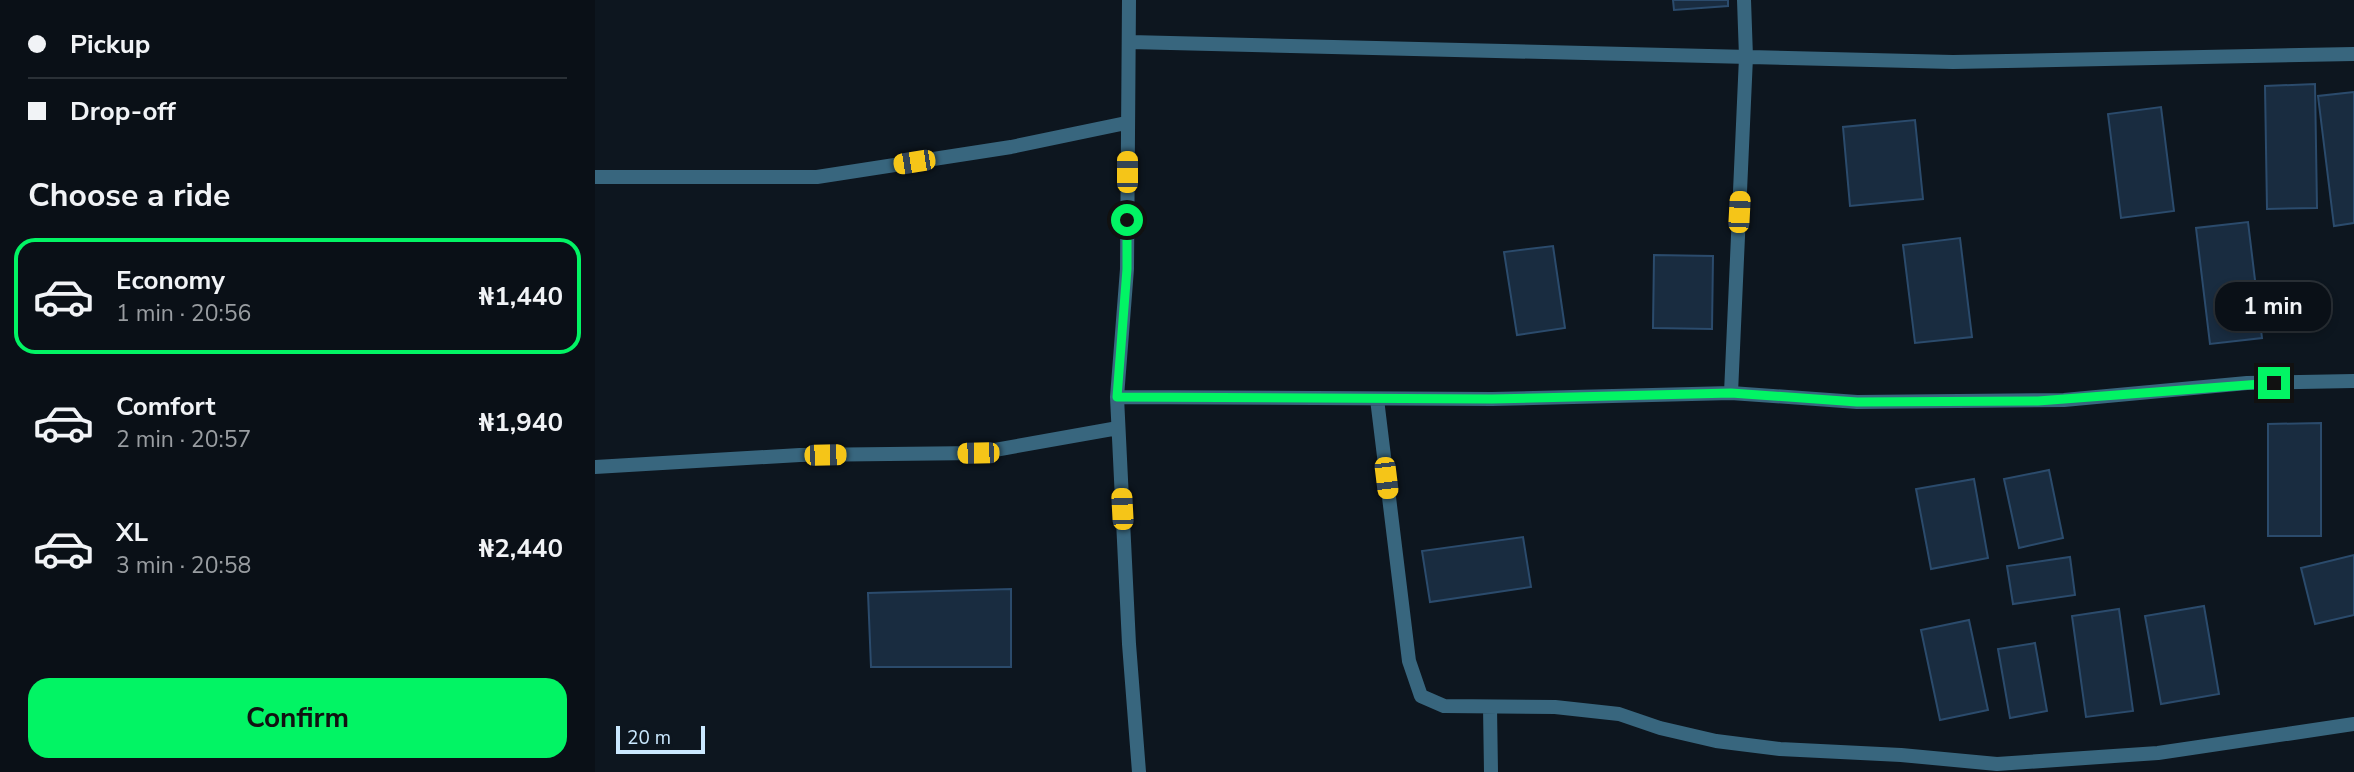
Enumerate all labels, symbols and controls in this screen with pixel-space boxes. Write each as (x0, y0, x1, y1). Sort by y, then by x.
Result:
text: Pickup (70, 27, 150, 62)
text: Drop-off (70, 94, 176, 129)
car (892, 148, 937, 176)
car (1117, 151, 1138, 193)
text: Choose a ride (28, 174, 230, 217)
car (1728, 190, 1751, 234)
route start (1111, 204, 1143, 236)
text: Economy (116, 263, 225, 298)
icon: car (32, 265, 95, 328)
text: ₦1,440 (479, 279, 563, 314)
callout: 1 min (2216, 282, 2332, 330)
text: 1 min (2243, 291, 2303, 322)
text: 1 min · 20:56 (116, 298, 251, 329)
route end (2258, 367, 2290, 399)
text: Comfort (116, 389, 216, 424)
icon: car (32, 391, 95, 454)
text: ₦1,940 (479, 405, 563, 440)
text: 2 min · 20:57 (116, 424, 251, 455)
car (957, 442, 1000, 464)
car (804, 444, 847, 466)
car (1374, 456, 1399, 500)
car (1111, 487, 1134, 531)
text: XL (116, 515, 148, 550)
icon: car (32, 517, 95, 580)
text: ₦2,440 (479, 531, 563, 566)
text: 3 min · 20:58 (116, 550, 251, 581)
button: Confirm (28, 678, 567, 758)
scale bar (616, 723, 705, 755)
text: 20 m (627, 725, 671, 751)

